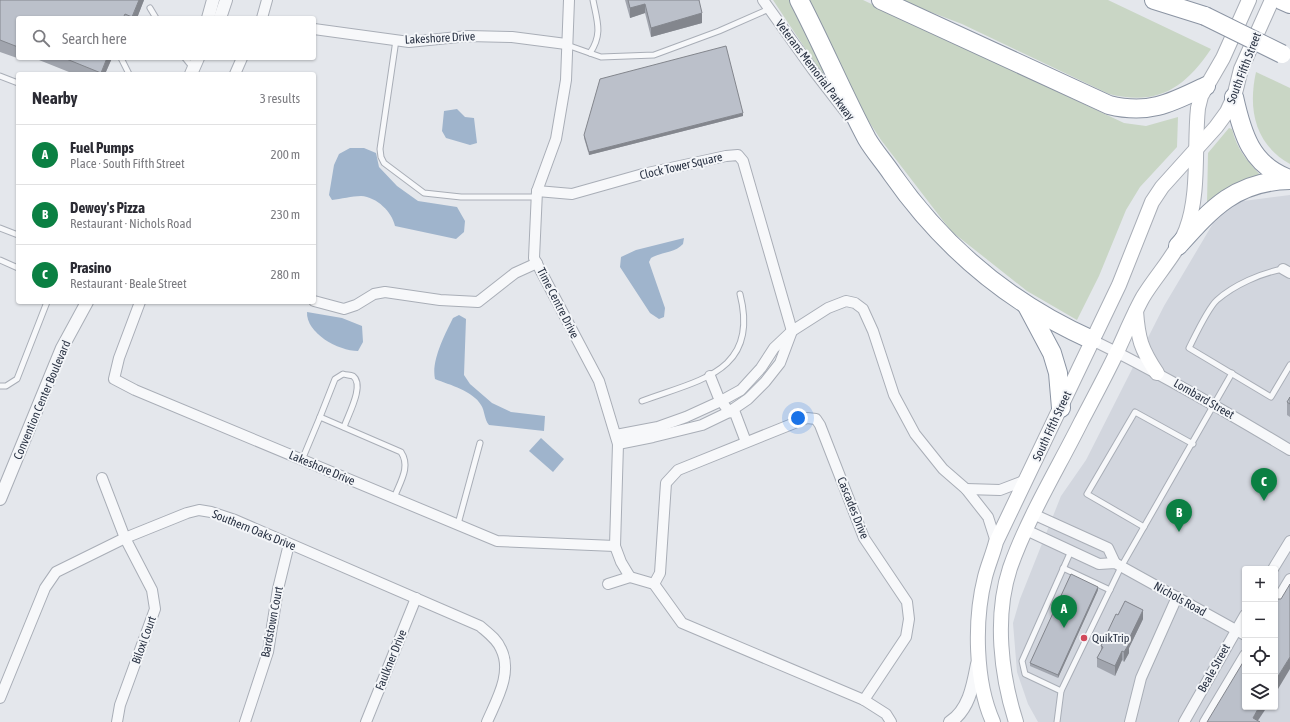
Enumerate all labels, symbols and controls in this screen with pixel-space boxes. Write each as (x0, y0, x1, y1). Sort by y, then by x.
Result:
search box (16, 16, 316, 60)
street label: Veterans Memorial Parkway (773, 17, 857, 123)
icon: search (30, 27, 52, 49)
street label: Lakeshore Drive (405, 29, 475, 47)
text: Search here (62, 30, 127, 47)
street label: South Fifth Street (1224, 30, 1264, 106)
text: Nearby (32, 88, 78, 108)
text: 3 results (260, 91, 300, 106)
text: Fuel Pumps (70, 139, 134, 156)
text: A (42, 147, 48, 162)
text: 200 m (271, 147, 300, 162)
street label: Clock Tower Square (638, 150, 724, 182)
text: Place · South Fifth Street (70, 156, 185, 171)
text: Dewey's Pizza (70, 199, 145, 216)
text: B (42, 207, 48, 222)
text: 230 m (271, 207, 300, 222)
text: Restaurant · Nichols Road (70, 216, 192, 231)
text: Prasino (70, 259, 112, 276)
street label: Time Centre Drive (534, 265, 582, 341)
text: C (42, 267, 48, 282)
text: 280 m (271, 267, 300, 282)
text: Restaurant · Beale Street (70, 276, 187, 291)
street label: Convention Center Boulevard (11, 338, 73, 462)
street label: Lombard Street (1171, 376, 1237, 422)
street label: South Fifth Street (1030, 388, 1075, 463)
your location (788, 408, 808, 428)
street label: Lakeshore Drive (287, 448, 357, 488)
pin: C (1251, 468, 1277, 501)
street label: Cascades Drive (834, 475, 872, 541)
pin: B (1166, 499, 1192, 532)
street label: Southern Oaks Drive (210, 507, 298, 553)
map controls (1242, 566, 1278, 710)
button: + (1242, 566, 1278, 602)
street label: Nichols Road (1151, 579, 1209, 619)
street label: Bardstown Court (258, 585, 286, 659)
pin: A (1051, 595, 1077, 628)
button: − (1242, 602, 1278, 638)
street label: Biloxi Court (129, 614, 159, 666)
street label: Faulkner Drive (372, 628, 410, 692)
place label: QuikTrip (1092, 631, 1130, 645)
marker: QuikTrip (1079, 633, 1089, 643)
button: locate (1242, 638, 1278, 674)
street label: Beale Street (1195, 641, 1233, 695)
button: layers (1242, 674, 1278, 710)

